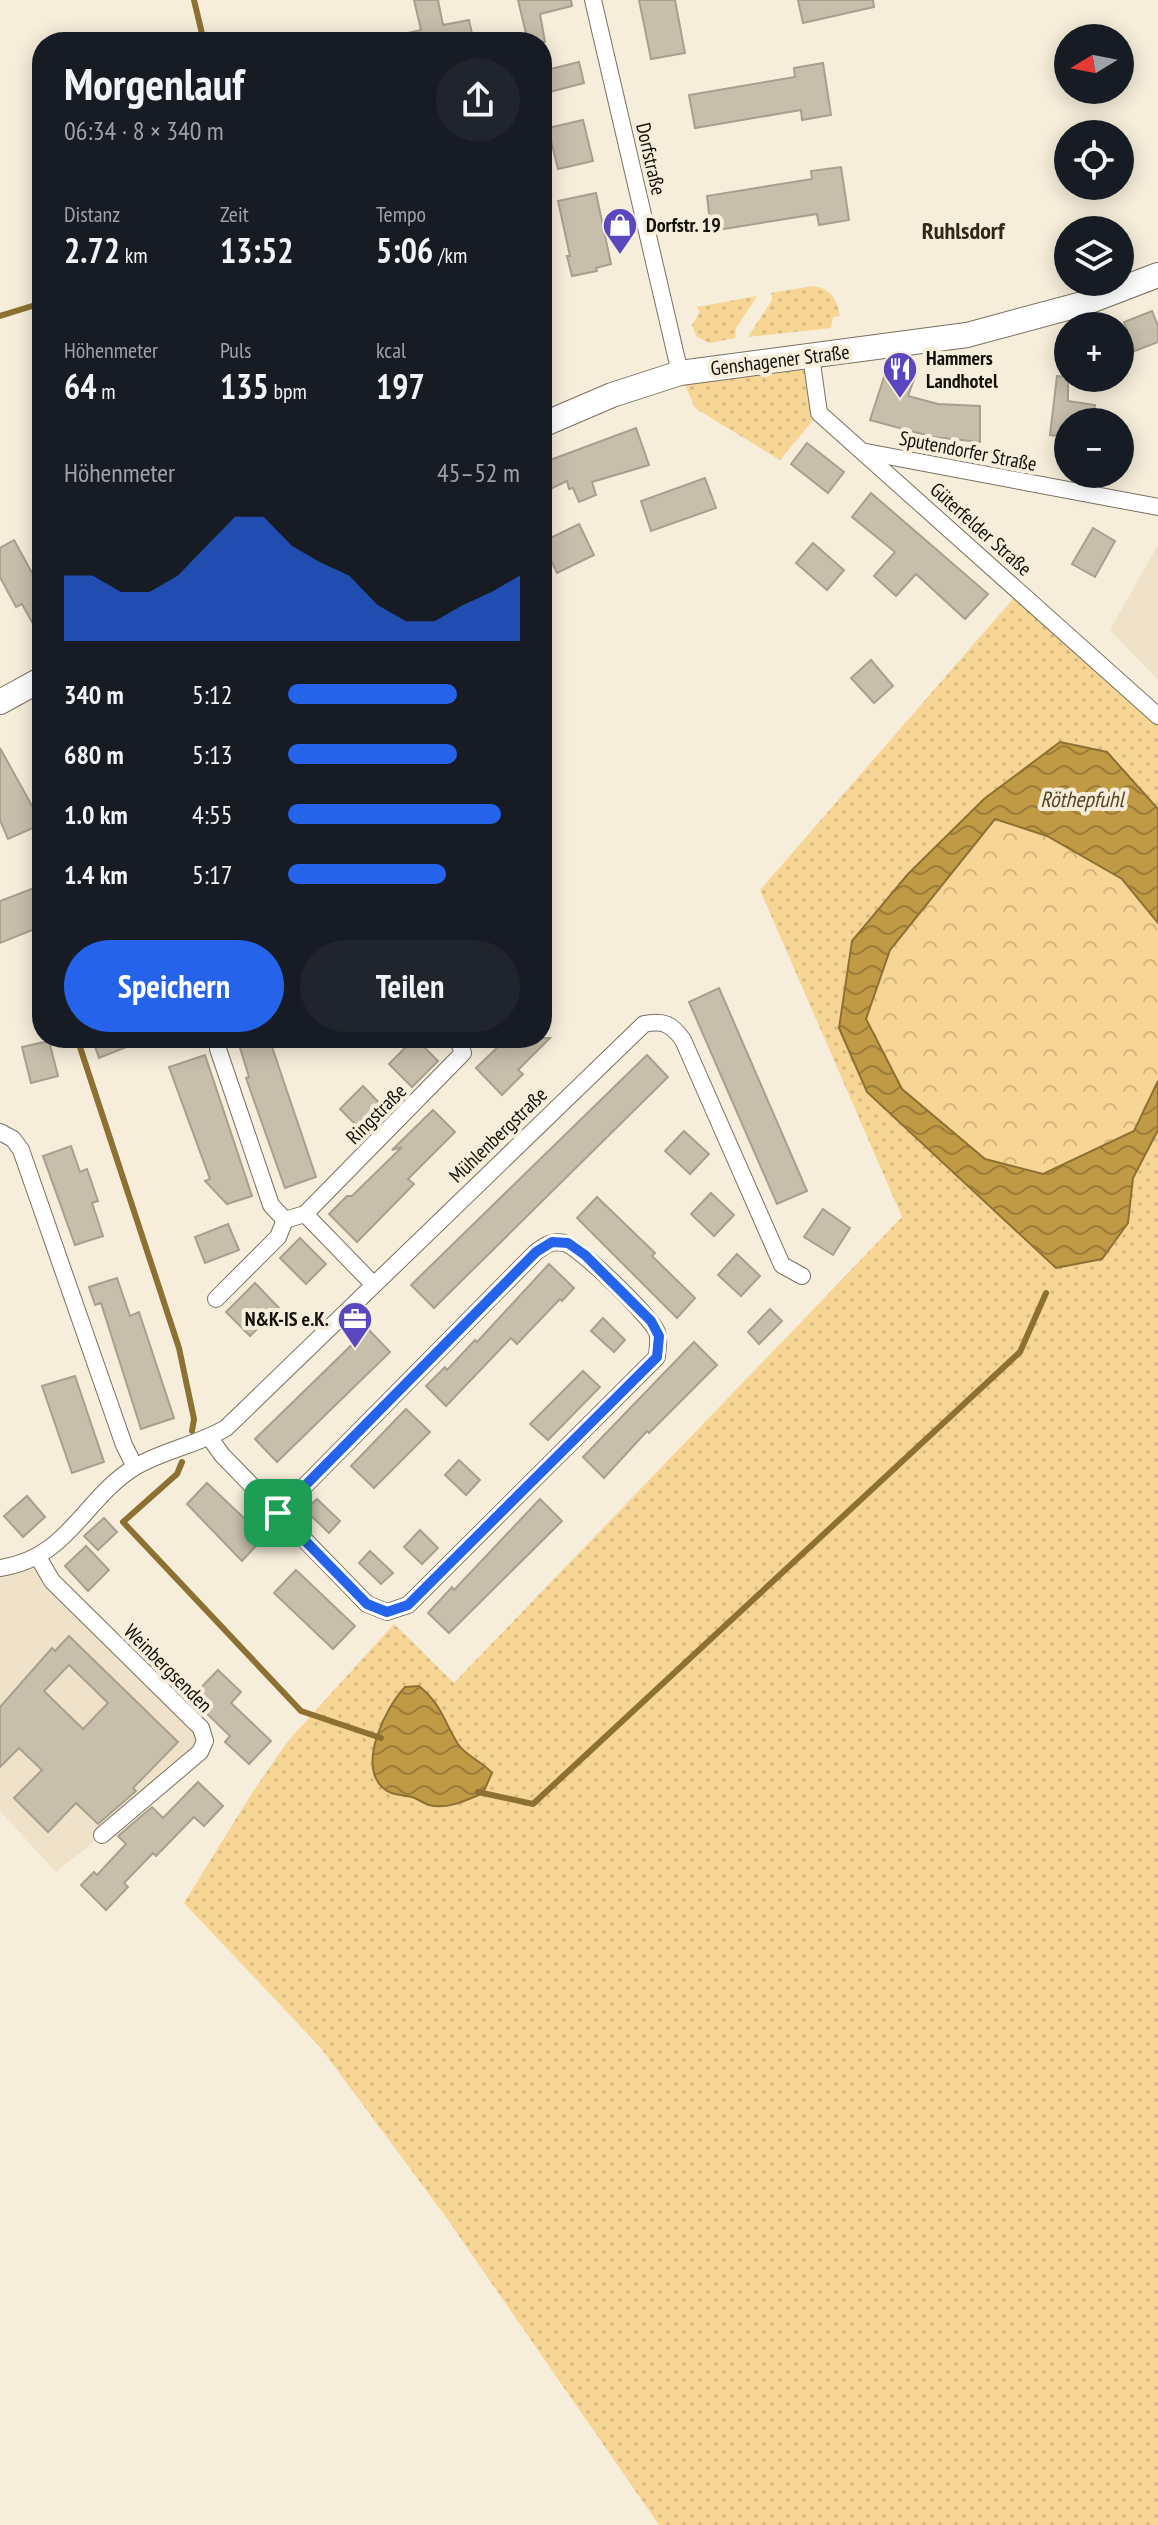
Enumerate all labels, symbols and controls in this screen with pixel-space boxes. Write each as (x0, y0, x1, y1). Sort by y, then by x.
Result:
north arrow (1054, 24, 1134, 104)
map controls (1054, 24, 1134, 488)
text: Morgenlauf (64, 55, 244, 112)
button: share (436, 58, 520, 142)
text: 06:34 · 8 × 340 m (64, 114, 224, 147)
street label: Dorfstraße (630, 120, 672, 198)
button: locate (1054, 120, 1134, 200)
text: Distanz (64, 200, 120, 228)
text: Zeit (220, 200, 249, 228)
text: Tempo (376, 200, 426, 228)
shop icon: Dorfstr. 19 (601, 206, 639, 256)
place label: Dorfstr. 19 (646, 212, 721, 238)
district label: Ruhlsdorf (922, 215, 1006, 246)
button: layers (1054, 216, 1134, 296)
text: 2.72 (64, 228, 120, 272)
text: 13:52 (220, 228, 294, 272)
text: 5:06 (376, 228, 433, 272)
text: km (120, 241, 148, 269)
text: /km (433, 241, 467, 269)
button: + (1054, 312, 1134, 392)
text: Höhenmeter (64, 336, 158, 364)
text: Puls (220, 336, 251, 364)
text: kcal (376, 336, 406, 364)
street label: Genshagener Straße (709, 339, 851, 381)
place label: Hammers Landhotel (926, 345, 998, 394)
restaurant icon: Hammers Landhotel (881, 350, 919, 400)
text: 64 (64, 364, 97, 408)
text: 135 (220, 364, 269, 408)
text: 197 (376, 364, 425, 408)
text: m (97, 377, 116, 405)
text: bpm (269, 377, 307, 405)
button: − (1054, 408, 1134, 488)
street label: Sputendorfer Straße (897, 425, 1039, 477)
text: Höhenmeter (64, 456, 175, 489)
text: 45–52 m (437, 456, 520, 489)
street label: Güterfelder Straße (925, 477, 1037, 581)
text: 340 m (64, 678, 124, 711)
text: 5:12 (192, 678, 232, 711)
text: 680 m (64, 738, 124, 771)
text: 5:13 (192, 738, 232, 771)
water label: Röthepfuhl (1040, 785, 1126, 813)
text: 1.0 km (64, 798, 128, 831)
text: 4:55 (192, 798, 232, 831)
text: 1.4 km (64, 858, 128, 891)
text: 5:17 (192, 858, 232, 891)
button: Speichern (64, 940, 284, 1032)
button: Teilen (300, 940, 520, 1032)
street label: Ringstraße (340, 1078, 412, 1150)
street label: Mühlenbergstraße (443, 1082, 553, 1188)
office icon: N&K-IS e.K. (336, 1300, 374, 1350)
place label: N&K-IS e.K. (245, 1306, 329, 1332)
pin (244, 1479, 312, 1547)
icon: arrive (256, 1491, 300, 1535)
street label: Weinbergsenden (118, 1618, 218, 1718)

